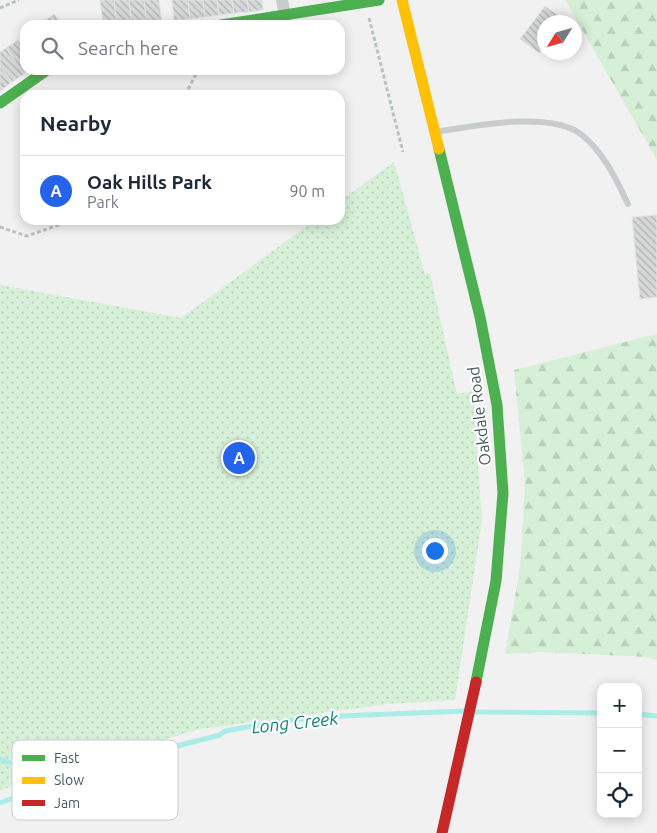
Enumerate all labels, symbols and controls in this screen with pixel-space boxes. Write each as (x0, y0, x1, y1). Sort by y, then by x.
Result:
north arrow (537, 15, 582, 60)
search box (20, 20, 345, 75)
icon: search (38, 34, 66, 62)
text: Search here (78, 37, 178, 59)
text: Nearby (40, 111, 111, 135)
text: Oak Hills Park (87, 171, 212, 193)
text: A (50, 182, 62, 200)
text: 90 m (289, 182, 325, 200)
text: Park (87, 193, 119, 211)
street label: Oakdale Road (464, 365, 494, 467)
pin: A (223, 439, 255, 477)
your location (422, 538, 448, 564)
map controls (597, 683, 642, 818)
button: + (597, 683, 642, 728)
water label: Long Creek (250, 707, 340, 737)
button: − (597, 728, 642, 773)
legend (12, 740, 178, 820)
text: Fast (54, 750, 80, 766)
text: Slow (54, 772, 84, 788)
button: locate (597, 773, 642, 818)
text: Jam (54, 795, 80, 811)

